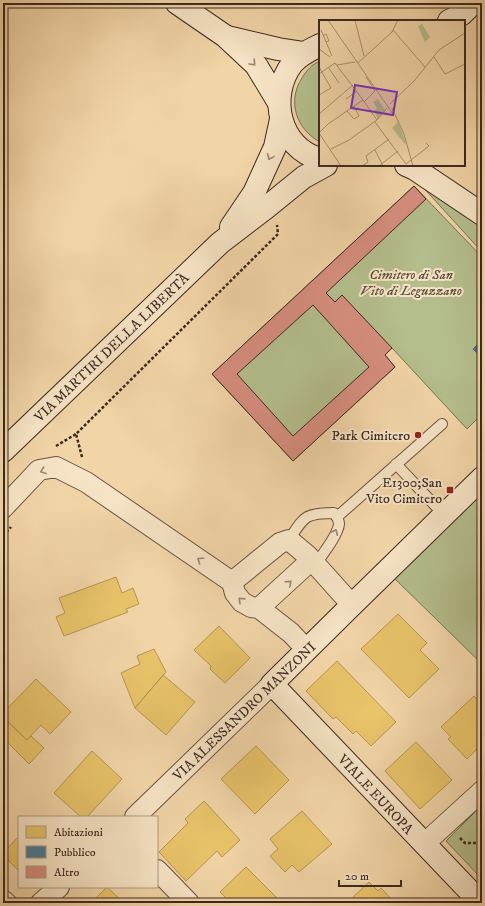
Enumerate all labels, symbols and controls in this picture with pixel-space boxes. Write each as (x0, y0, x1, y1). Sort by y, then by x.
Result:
inset map (319, 20, 465, 166)
one-way arrow (249, 58, 256, 66)
one-way arrow (267, 153, 275, 160)
park label: Cimitero di San Vito di Leguzzano (360, 266, 462, 300)
street label: VIA MARTIRI DELLA LIBERTÀ (30, 269, 194, 427)
place label: Park Cimitero (332, 427, 410, 445)
marker: Park Cimitero (413, 430, 423, 440)
one-way arrow (40, 466, 47, 474)
place label: E1300;San Vito Cimitero (365, 474, 443, 508)
marker: E1300;San Vito Cimitero (445, 485, 455, 495)
one-way arrow (331, 528, 339, 535)
one-way arrow (197, 558, 204, 565)
one-way arrow (284, 580, 292, 587)
one-way arrow (239, 597, 246, 604)
street label: VIA ALESSANDRO MANZONI (169, 638, 320, 786)
street label: VIALE EUROPA (333, 750, 418, 839)
legend (18, 816, 158, 888)
text: Abitazioni (54, 825, 103, 840)
text: Pubblico (54, 845, 96, 860)
scale bar (339, 862, 401, 888)
text: Altro (54, 865, 80, 880)
text: 20 m (345, 869, 369, 884)

